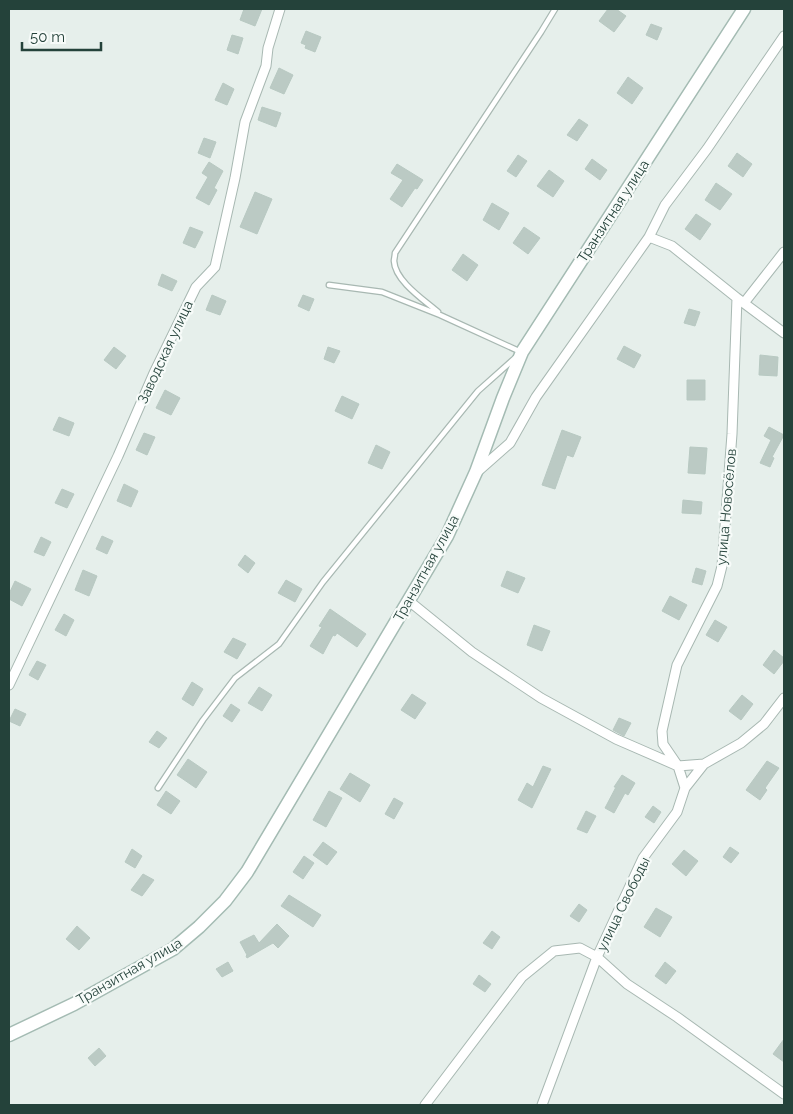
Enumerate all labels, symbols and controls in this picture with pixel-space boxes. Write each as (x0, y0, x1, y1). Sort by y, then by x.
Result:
scale bar (22, 20, 101, 52)
text: 50 m (30, 28, 65, 46)
street label: Транзитная улица (574, 157, 652, 265)
street label: Заводская улица (134, 298, 196, 406)
street label: улица Новосёлов (713, 448, 739, 566)
street label: Транзитная улица (390, 512, 462, 624)
street label: улица Свободы (593, 854, 653, 954)
street label: Транзитная улица (73, 934, 185, 1008)

